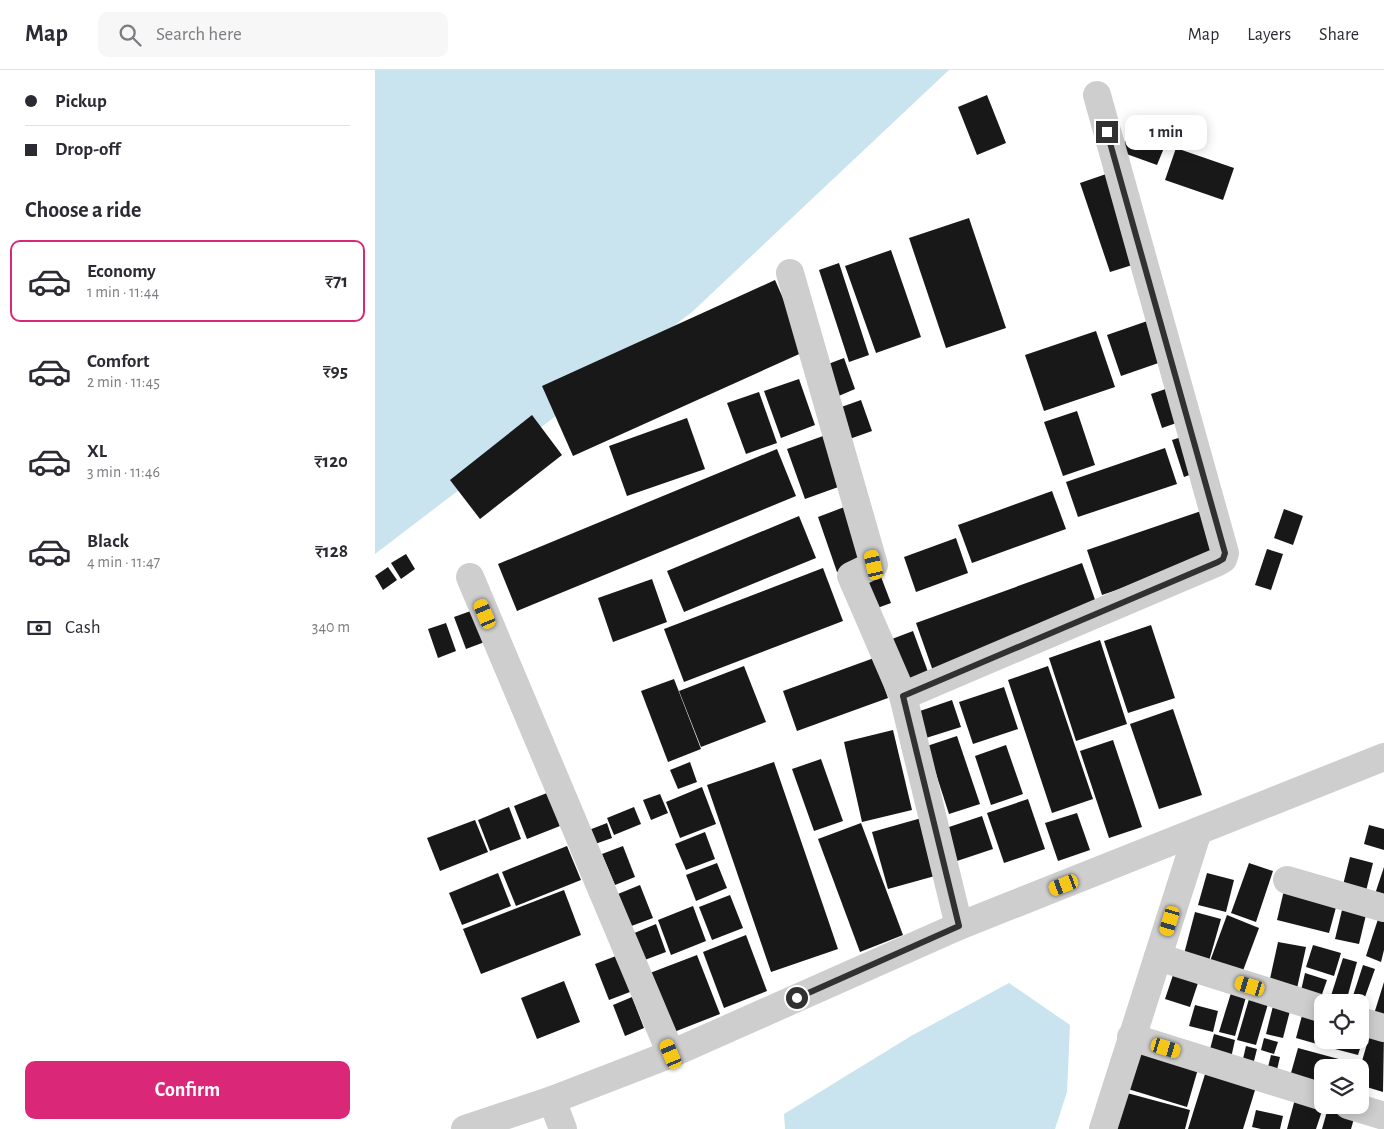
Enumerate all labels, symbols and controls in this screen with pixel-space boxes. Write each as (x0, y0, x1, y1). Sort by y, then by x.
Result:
search box (98, 12, 448, 57)
icon: search (116, 21, 144, 49)
text: Map (25, 22, 68, 46)
text: Search here (156, 25, 242, 44)
text: Map (1188, 26, 1219, 44)
text: Layers (1247, 26, 1291, 44)
text: Share (1319, 26, 1359, 44)
text: Pickup (55, 92, 107, 111)
callout: 1 min (1125, 114, 1207, 150)
route end (1096, 121, 1118, 143)
text: 1 min (1149, 124, 1183, 140)
text: Drop-off (55, 140, 120, 159)
text: Choose a ride (25, 199, 141, 221)
icon: car (27, 259, 72, 304)
text: Economy (87, 262, 156, 281)
text: ₹71 (325, 272, 348, 291)
text: 1 min · 11:44 (87, 284, 159, 300)
icon: car (27, 349, 72, 394)
text: Comfort (87, 352, 149, 371)
text: ₹95 (323, 362, 348, 381)
text: 2 min · 11:45 (87, 374, 160, 390)
icon: car (27, 439, 72, 484)
text: XL (87, 442, 107, 461)
text: ₹120 (314, 452, 348, 471)
text: 3 min · 11:46 (87, 464, 160, 480)
icon: car (27, 529, 72, 574)
text: Black (87, 532, 129, 551)
text: ₹128 (315, 542, 348, 561)
car (863, 549, 884, 581)
text: 4 min · 11:47 (87, 554, 160, 570)
car (472, 597, 497, 631)
icon: cash (25, 614, 53, 642)
text: Cash (65, 618, 101, 637)
text: 340 m (312, 619, 350, 635)
car (1047, 873, 1080, 897)
car (1158, 904, 1181, 938)
car (1233, 974, 1266, 998)
route start (786, 987, 808, 1009)
map controls (1314, 994, 1369, 1114)
button: locate (1314, 994, 1369, 1049)
car (1149, 1036, 1182, 1060)
car (658, 1037, 683, 1071)
button: layers (1314, 1059, 1369, 1114)
button: Confirm (25, 1061, 350, 1119)

